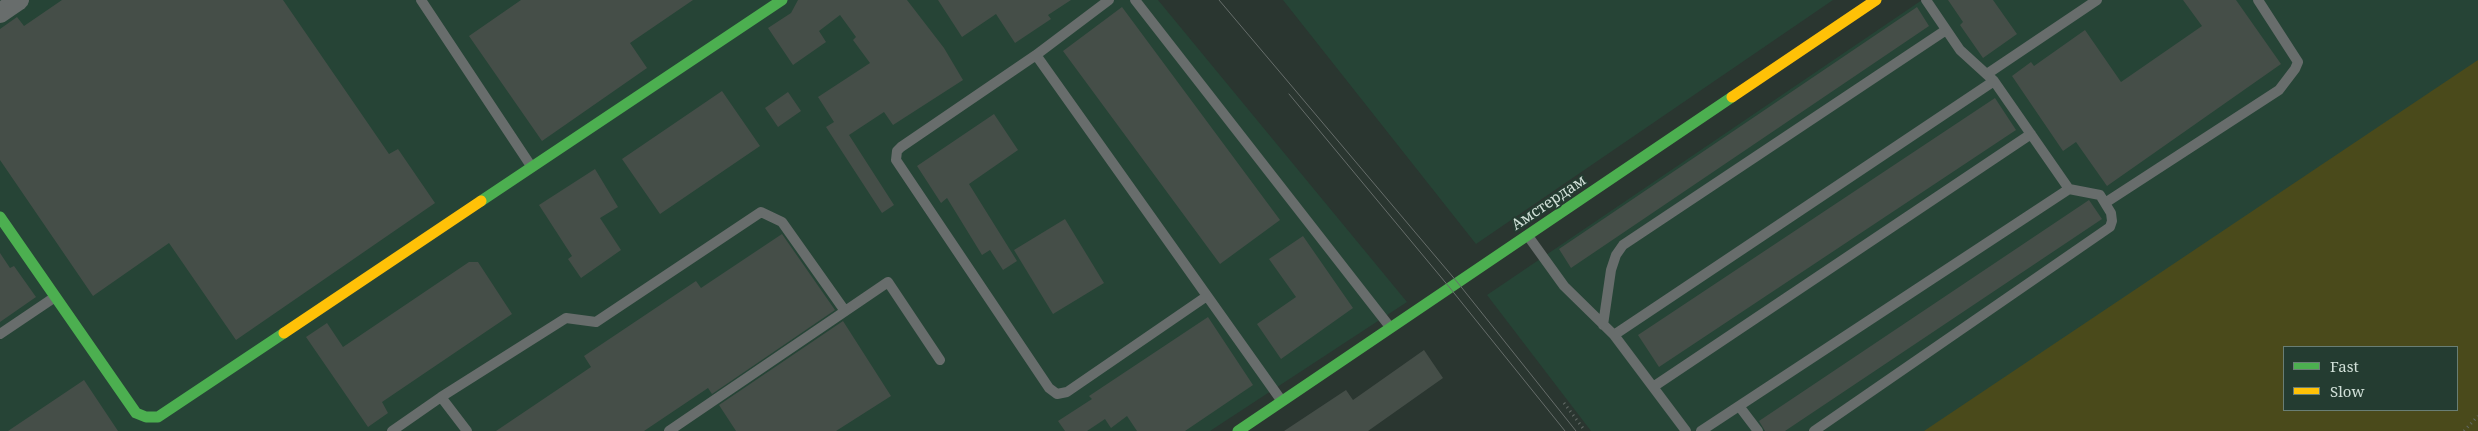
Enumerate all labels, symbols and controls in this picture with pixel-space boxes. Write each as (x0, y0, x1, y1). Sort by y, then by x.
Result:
street label: Амстердам (1508, 171, 1590, 235)
legend (2283, 346, 2458, 411)
text: Fast (2330, 356, 2359, 376)
text: Slow (2330, 381, 2364, 401)

